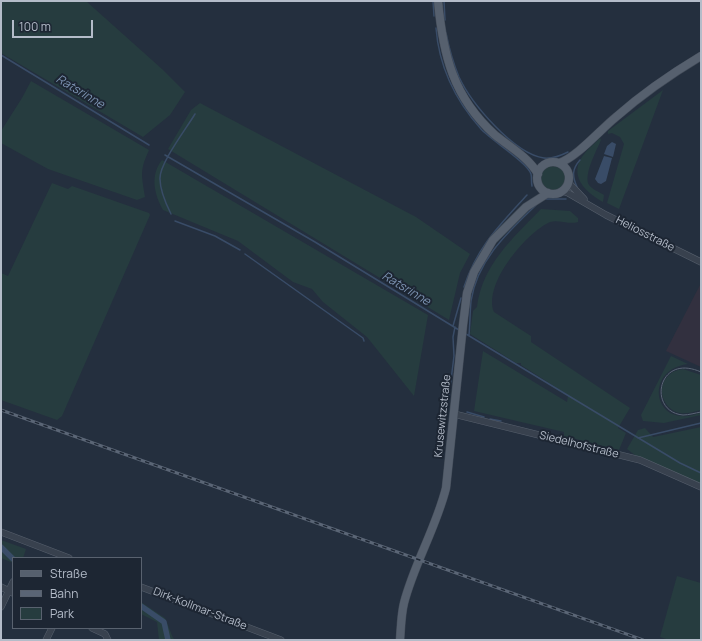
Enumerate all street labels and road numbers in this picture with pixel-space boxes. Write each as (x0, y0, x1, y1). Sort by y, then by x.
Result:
street label: Heliosstraße (613, 214, 677, 254)
street label: Krusewitzstraße (432, 374, 454, 458)
street label: Siedelhofstraße (538, 429, 620, 461)
street label: Dirk-Kollmar-Straße (151, 585, 249, 633)

